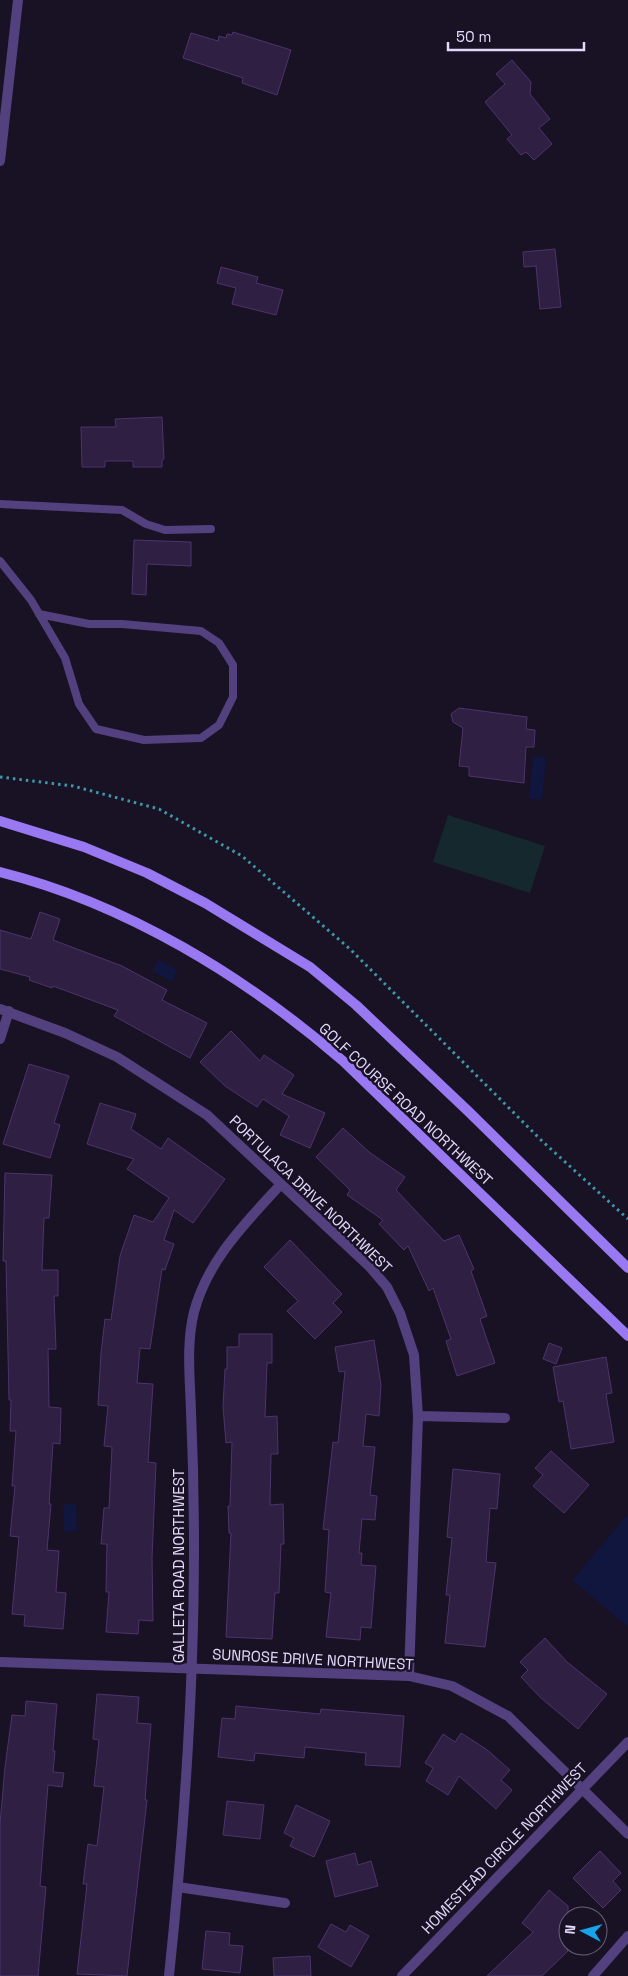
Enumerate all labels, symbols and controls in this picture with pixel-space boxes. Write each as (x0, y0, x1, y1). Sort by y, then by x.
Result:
scale bar (448, 20, 584, 52)
text: 50 m (456, 27, 491, 46)
street label: GOLF COURSE ROAD NORTHWEST (315, 1018, 497, 1190)
street label: PORTULACA DRIVE NORTHWEST (226, 1111, 397, 1277)
street label: GALLETA ROAD NORTHWEST (169, 1468, 188, 1663)
street label: SUNROSE DRIVE NORTHWEST (212, 1644, 414, 1674)
street label: HOMESTEAD CIRCLE NORTHWEST (417, 1759, 591, 1937)
north arrow (558, 1906, 608, 1956)

